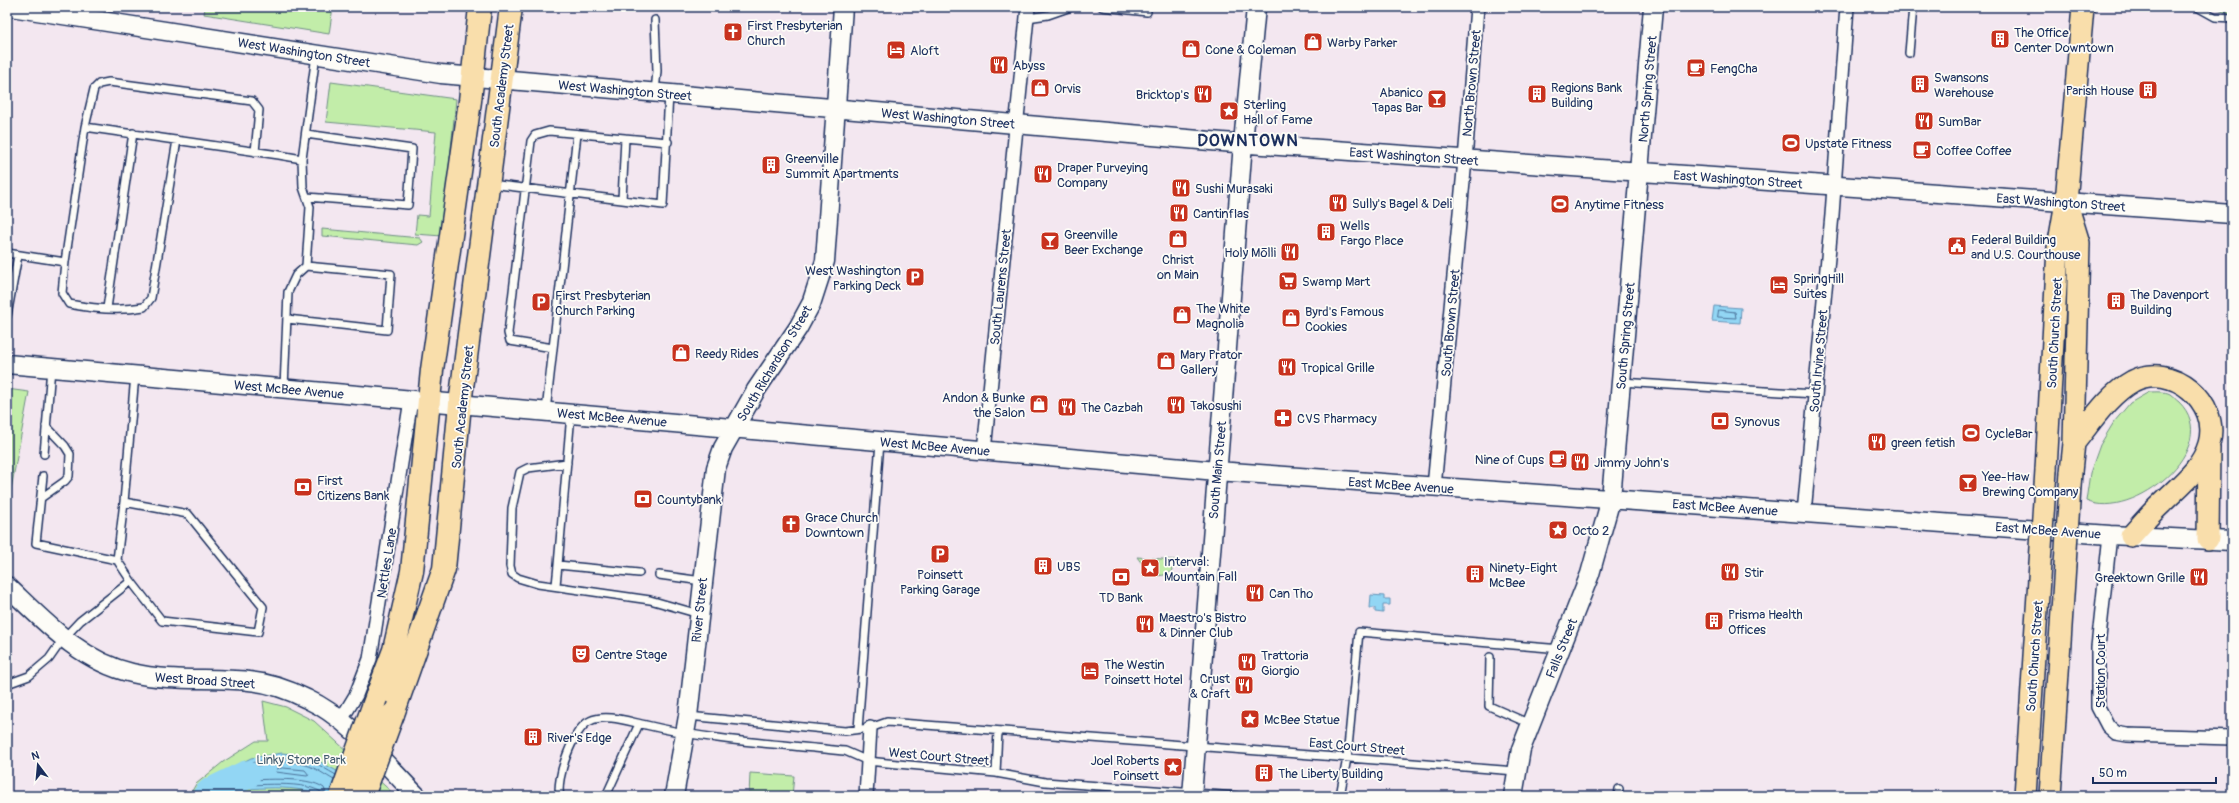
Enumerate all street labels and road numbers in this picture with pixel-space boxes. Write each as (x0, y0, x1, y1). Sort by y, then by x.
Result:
street label: South Academy Street (486, 23, 518, 149)
street label: North Brown Street (1459, 28, 1485, 137)
street label: North Spring Street (1635, 34, 1661, 143)
street label: West Washington Street (236, 35, 372, 72)
street label: West Washington Street (557, 77, 693, 105)
street label: West Washington Street (880, 105, 1016, 133)
street label: East Washington Street (1349, 145, 1480, 170)
street label: East Washington Street (1673, 168, 1804, 193)
street label: East Washington Street (1996, 191, 2127, 216)
street label: South Laurens Street (987, 228, 1015, 346)
street label: South Brown Street (1438, 268, 1464, 378)
street label: South Church Street (2044, 276, 2066, 389)
street label: South Spring Street (1613, 281, 1639, 390)
street label: South Richardson Street (734, 302, 816, 425)
street label: South Irvine Street (1807, 308, 1832, 413)
street label: South Academy Street (449, 344, 478, 470)
street label: West McBee Avenue (233, 377, 345, 403)
street label: West McBee Avenue (556, 405, 668, 431)
street label: South Main Street (1206, 420, 1230, 520)
street label: West McBee Avenue (879, 434, 991, 460)
street label: East McBee Avenue (1348, 474, 1455, 498)
street label: East McBee Avenue (1672, 496, 1779, 520)
street label: East McBee Avenue (1995, 519, 2102, 543)
street label: Nettles Lane (374, 526, 400, 599)
street label: River Street (689, 576, 711, 643)
street label: South Church Street (2023, 599, 2047, 712)
street label: Falls Street (1543, 615, 1581, 681)
street label: Station Court (2093, 633, 2109, 708)
street label: West Broad Street (154, 670, 256, 693)
street label: East Court Street (1308, 735, 1406, 759)
street label: West Court Street (888, 745, 991, 769)

